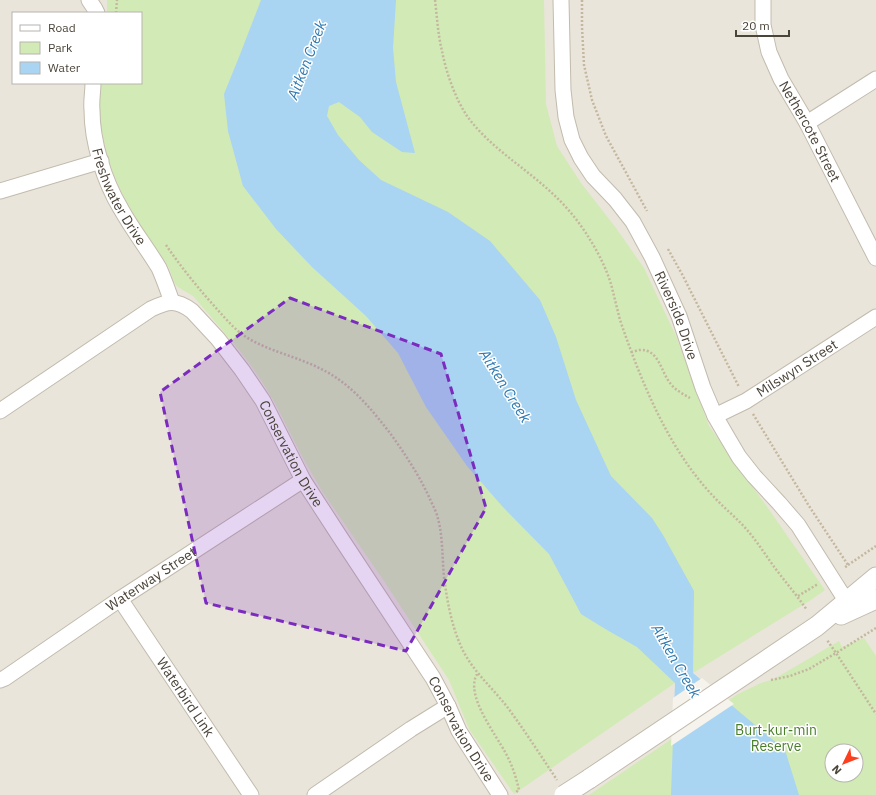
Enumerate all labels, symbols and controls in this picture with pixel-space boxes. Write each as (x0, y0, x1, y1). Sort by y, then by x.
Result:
legend (12, 12, 142, 84)
scale bar (736, 12, 789, 38)
water label: Aitken Creek (282, 18, 330, 103)
text: 20 m (742, 18, 770, 33)
text: Road (48, 20, 76, 35)
text: Park (48, 40, 73, 55)
text: Water (48, 60, 81, 75)
street label: Nethercote Street (775, 78, 845, 185)
street label: Freshwater Drive (88, 146, 151, 249)
street label: Riverside Drive (651, 268, 702, 362)
street label: Milswyn Street (753, 335, 841, 401)
water label: Aitken Creek (475, 345, 536, 426)
street label: Conservation Drive (255, 397, 327, 511)
street label: Waterway Street (102, 543, 200, 615)
water label: Aitken Creek (647, 619, 705, 702)
street label: Waterbird Link (153, 654, 219, 741)
street label: Conservation Drive (425, 673, 498, 785)
park label: Burt-kur-min Reserve (735, 721, 817, 755)
north arrow (824, 743, 864, 783)
text: N (829, 762, 845, 778)

